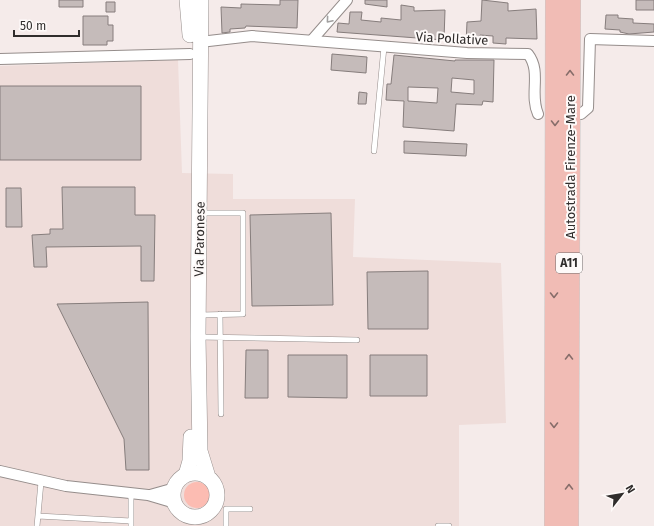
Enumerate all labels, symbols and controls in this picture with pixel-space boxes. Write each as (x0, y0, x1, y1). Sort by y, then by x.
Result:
scale bar (14, 12, 79, 38)
one-way arrow (327, 15, 334, 22)
text: 50 m (20, 19, 46, 33)
street label: Via Pollative (415, 29, 489, 48)
one-way arrow (566, 70, 574, 76)
street label: Autostrada Firenze-Mare (563, 95, 578, 239)
one-way arrow (551, 120, 559, 126)
street label: Via Paronese (191, 201, 208, 277)
road number: A11 (556, 253, 582, 273)
one-way arrow (550, 292, 558, 298)
one-way arrow (565, 354, 573, 360)
one-way arrow (550, 422, 558, 428)
north arrow (602, 474, 642, 514)
text: N (623, 483, 638, 496)
one-way arrow (565, 484, 573, 490)

